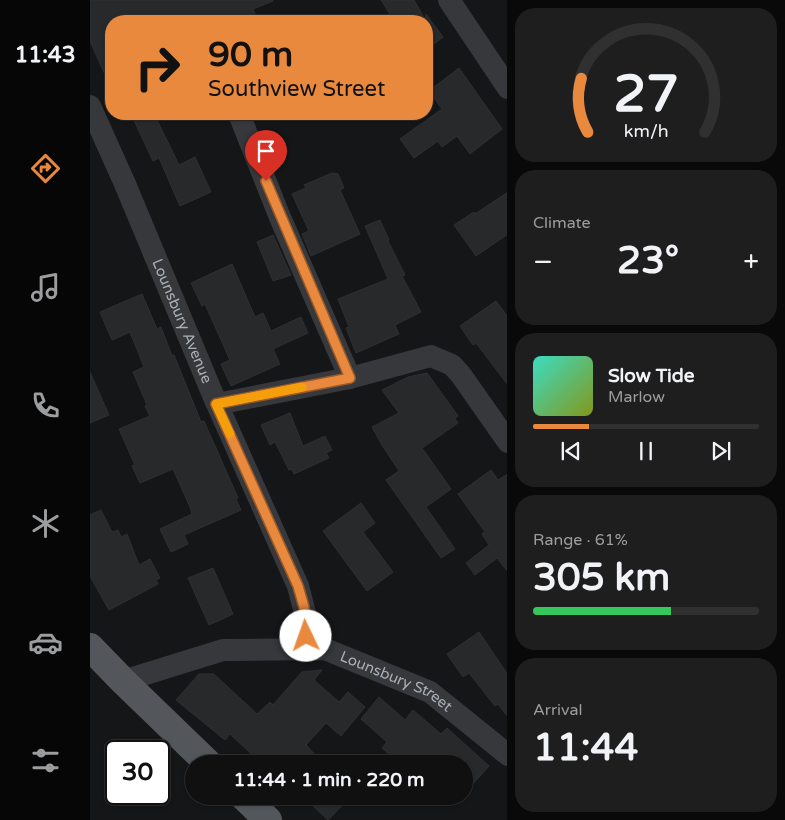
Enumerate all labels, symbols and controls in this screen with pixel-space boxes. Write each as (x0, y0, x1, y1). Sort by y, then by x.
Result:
text: 90 m (208, 34, 293, 76)
icon: right (125, 35, 190, 100)
text: 11:43 (15, 42, 75, 68)
text: 27 (613, 63, 679, 126)
text: Southview Street (208, 76, 385, 102)
text: km/h (624, 121, 668, 142)
pin (245, 130, 287, 181)
icon: arrive (252, 137, 280, 165)
icon: directions (28, 151, 63, 186)
text: Climate (533, 213, 591, 233)
text: 23° (617, 238, 679, 284)
text: − (533, 245, 553, 279)
text: + (743, 245, 759, 279)
street label: Lounsbury Avenue (148, 256, 216, 386)
icon: music (28, 270, 63, 305)
text: Slow Tide (608, 365, 695, 387)
text: Marlow (608, 387, 665, 407)
icon: phone (28, 388, 63, 423)
icon: previous (557, 437, 585, 465)
icon: pause (632, 437, 660, 465)
icon: next (707, 437, 735, 465)
icon: climate (28, 506, 63, 541)
text: Range · 61% (533, 530, 628, 550)
text: 305 km (533, 555, 670, 601)
position arrow (279, 609, 331, 661)
icon: car (28, 625, 63, 660)
street label: Lounsbury Street (337, 647, 456, 716)
text: Arrival (533, 700, 582, 720)
text: 11:44 (533, 725, 638, 771)
speed limit sign: 30 (105, 740, 170, 805)
icon: filters (28, 743, 63, 778)
text: 11:44 · 1 min · 220 m (233, 769, 425, 791)

